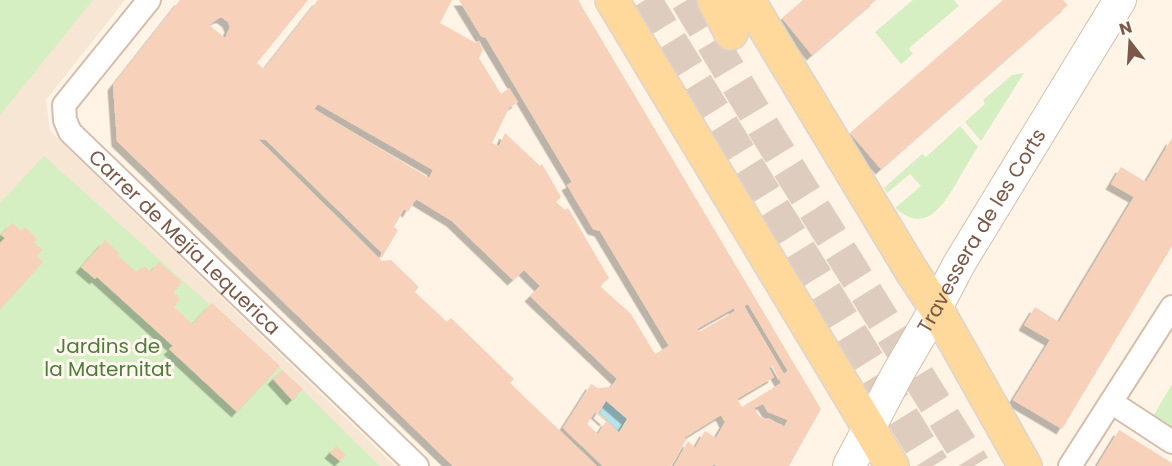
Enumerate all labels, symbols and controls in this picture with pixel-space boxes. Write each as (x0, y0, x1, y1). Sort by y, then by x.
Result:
north arrow (1100, 12, 1160, 72)
text: N (1117, 15, 1135, 41)
street label: Travessera de les Corts (910, 123, 1052, 338)
street label: Carrer de Mejía Lequerica (82, 143, 287, 341)
park label: Jardins de la Maternitat (44, 332, 172, 383)

